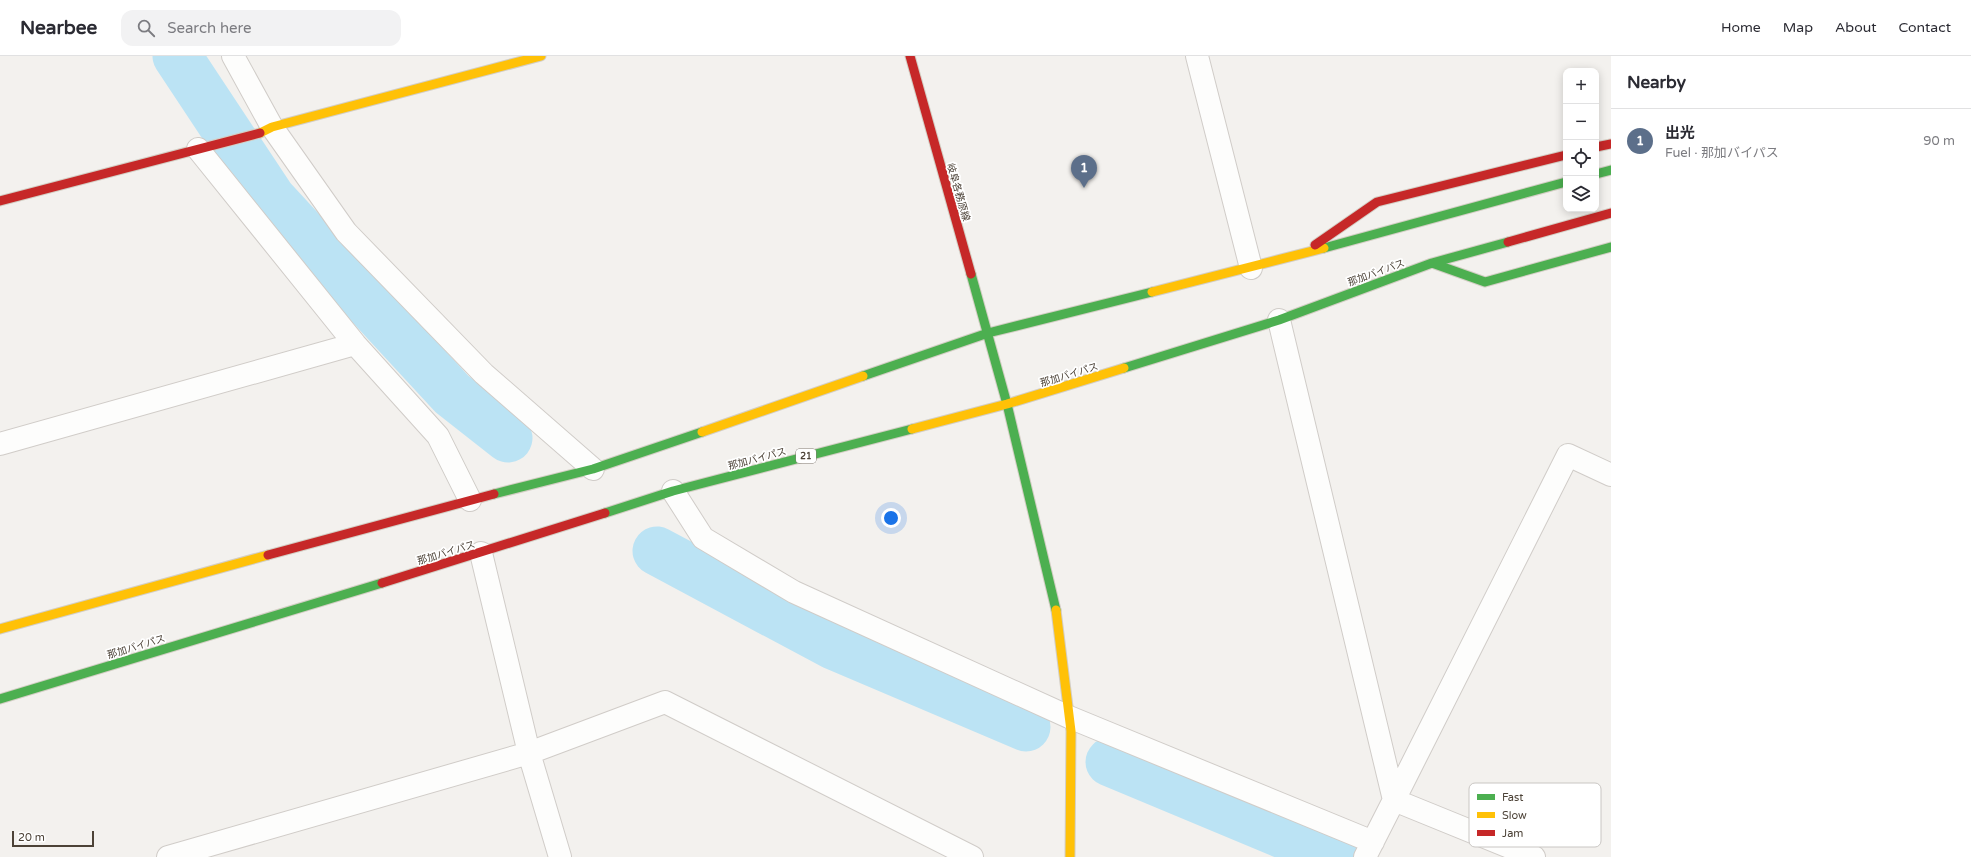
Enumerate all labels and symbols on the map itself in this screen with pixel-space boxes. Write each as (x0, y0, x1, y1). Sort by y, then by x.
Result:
pin: 1 (1071, 155, 1097, 188)
street label: 岐阜各務原線 (944, 162, 972, 223)
street label: 那加バイパス (1346, 257, 1406, 289)
street label: 那加バイパス (1039, 360, 1100, 389)
street label: 那加バイパス (727, 445, 788, 473)
road number: 21 (796, 449, 816, 463)
your location (881, 508, 901, 528)
street label: 那加バイパス (416, 538, 477, 567)
street label: 那加バイパス (106, 632, 167, 661)
legend (1469, 783, 1601, 847)
text: Fast (1502, 791, 1523, 804)
text: Slow (1502, 809, 1527, 822)
text: Jam (1502, 827, 1523, 840)
scale bar (12, 829, 94, 848)

